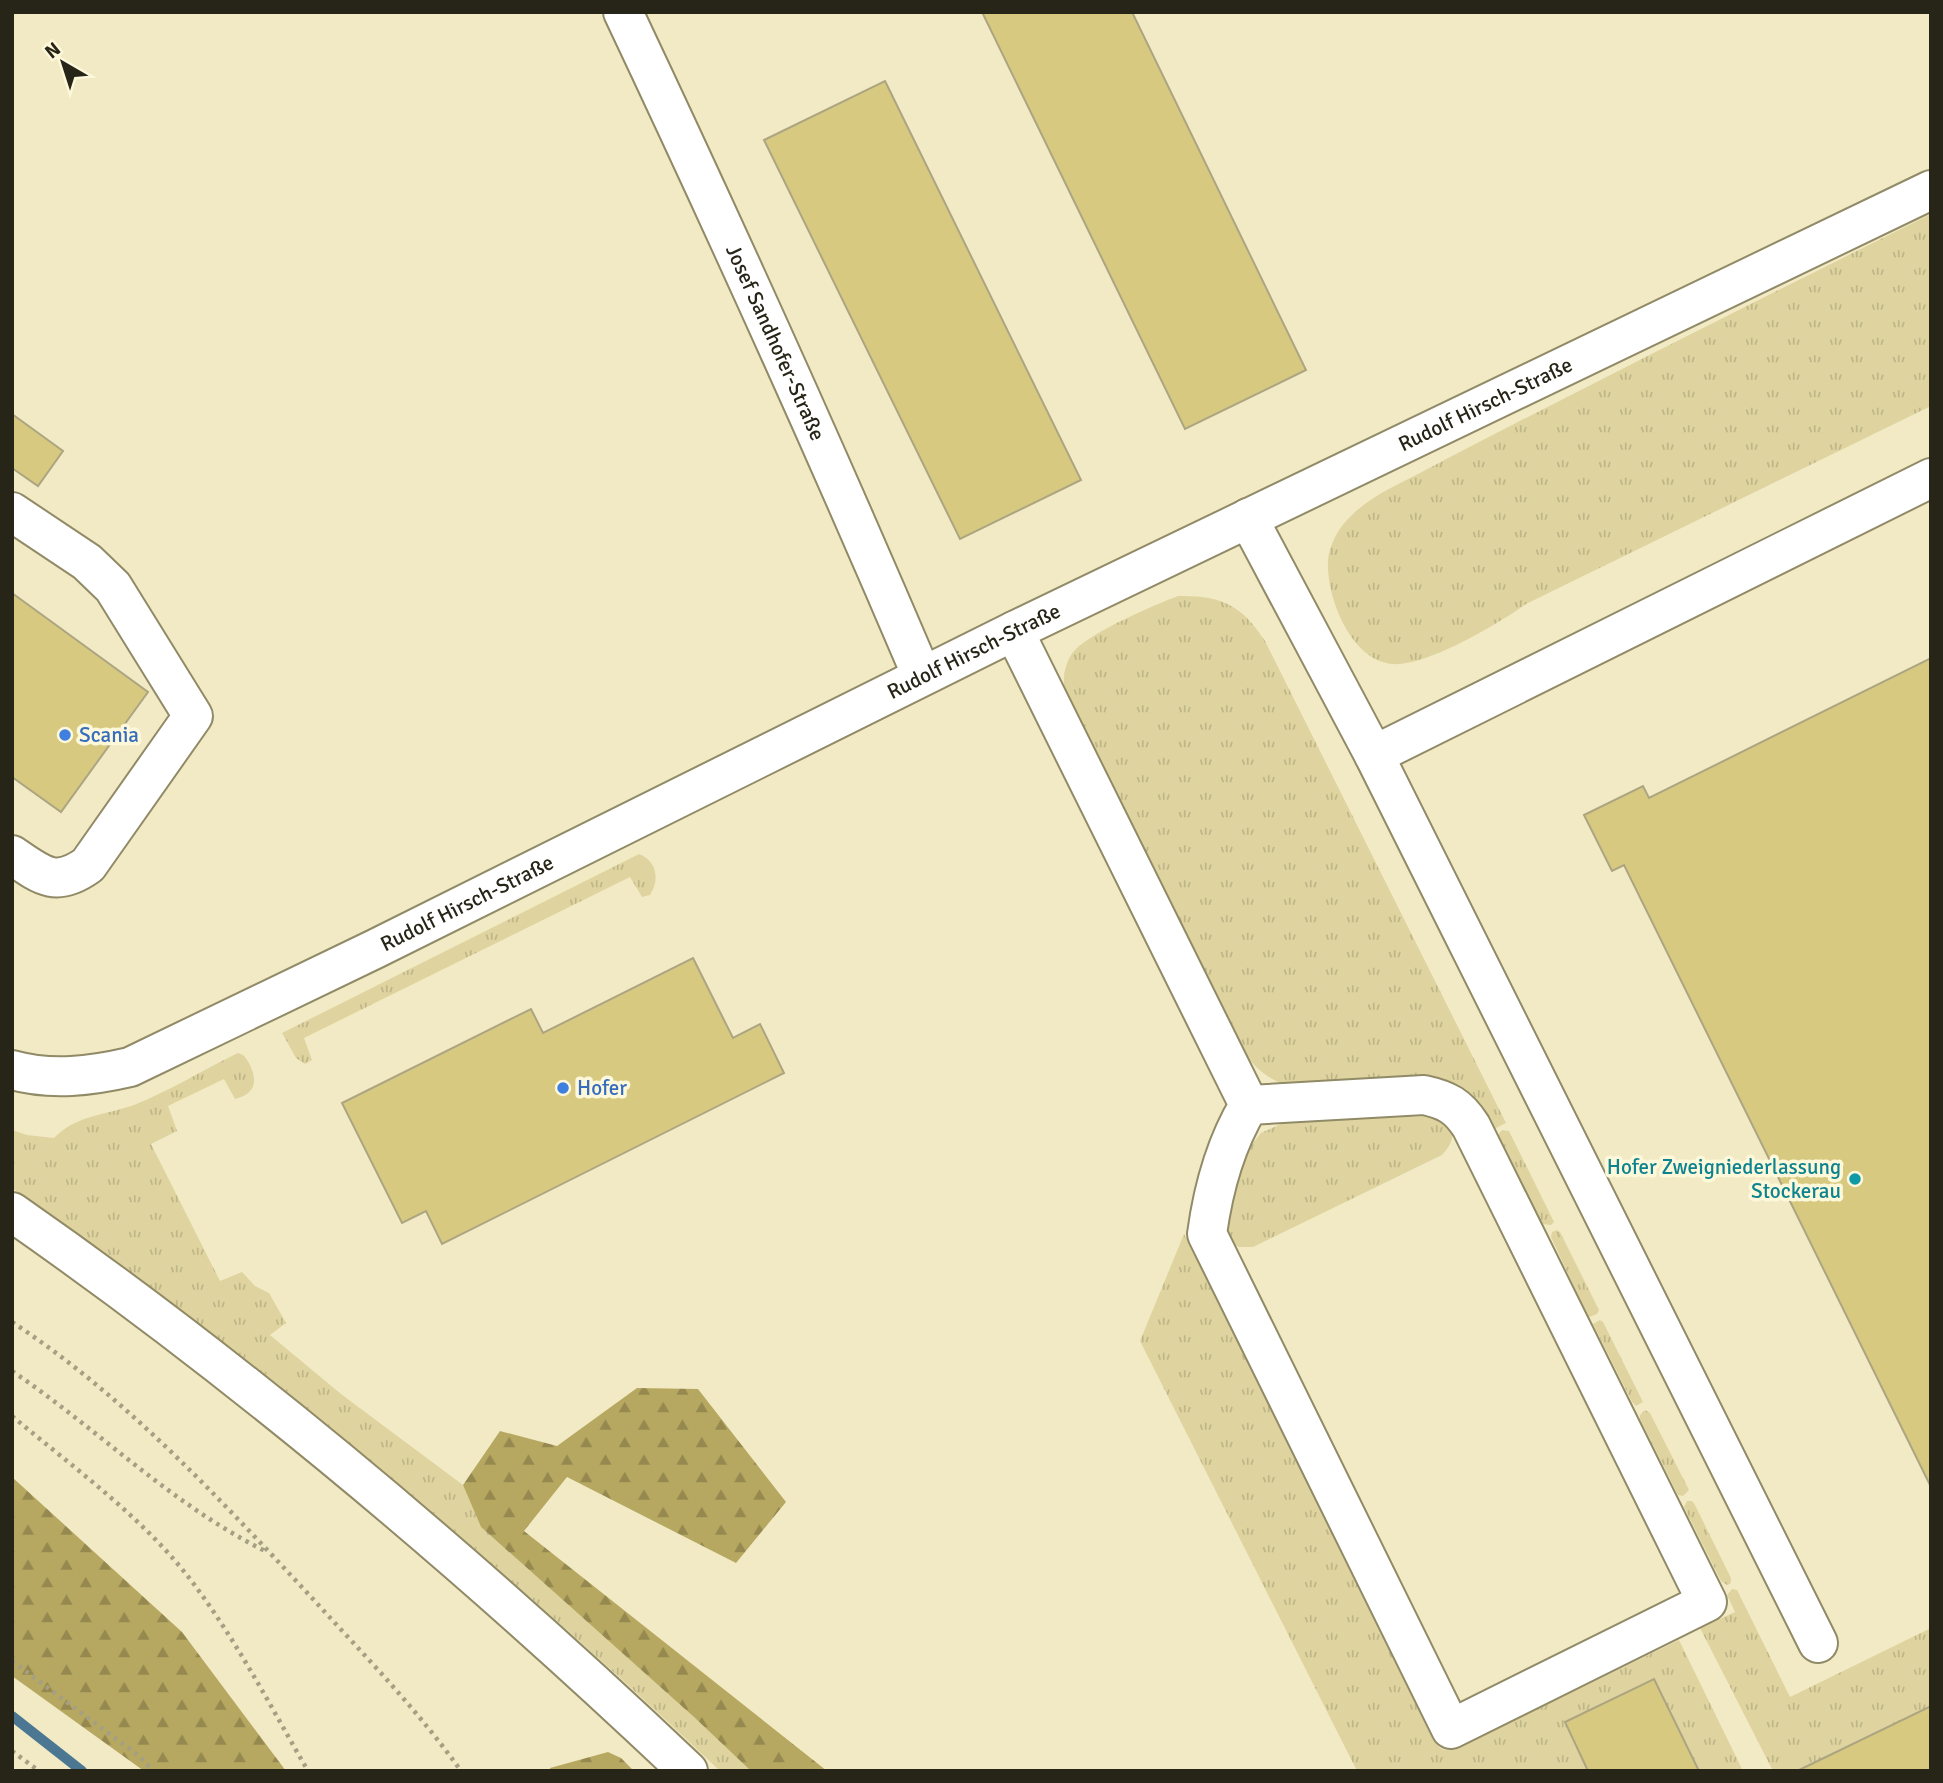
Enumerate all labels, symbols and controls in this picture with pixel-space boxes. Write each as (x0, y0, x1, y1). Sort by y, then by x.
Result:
north arrow (28, 28, 98, 98)
text: N (40, 37, 66, 64)
street label: Josef Sandhofer-Straße (720, 240, 831, 445)
street label: Rudolf Hirsch-Straße (1394, 351, 1577, 457)
street label: Rudolf Hirsch-Straße (883, 598, 1065, 705)
place label: Scania (79, 722, 139, 748)
marker: Scania (57, 727, 73, 743)
street label: Rudolf Hirsch-Straße (376, 849, 558, 957)
place label: Hofer (577, 1075, 627, 1101)
marker: Hofer (555, 1080, 571, 1096)
place label: Hofer Zweigniederlassung Stockerau (1607, 1154, 1841, 1204)
marker: Hofer Zweigniederlassung Stockerau (1847, 1171, 1863, 1187)

